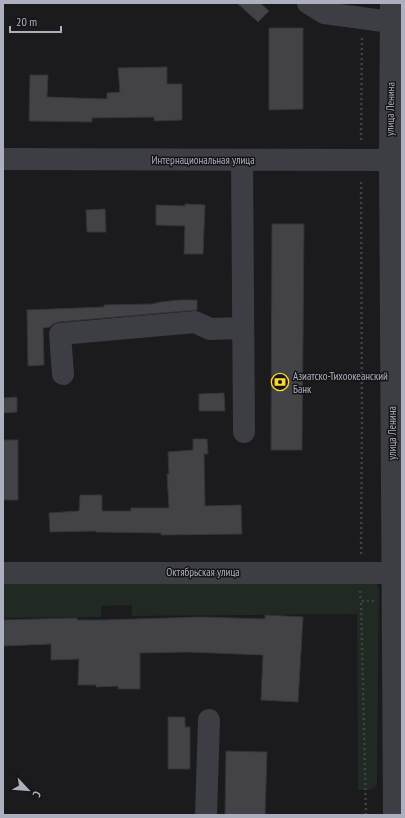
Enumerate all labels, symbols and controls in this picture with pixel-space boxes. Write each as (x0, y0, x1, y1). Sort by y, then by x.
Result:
scale bar (10, 8, 61, 34)
text: 20 m (16, 14, 37, 29)
street label: улица Ленина (383, 82, 397, 136)
street label: Интернациональная улица (151, 153, 255, 167)
place label: Азиатско-Тихоокеанский Банк (293, 369, 388, 396)
bank icon: Азиатско-Тихоокеанский Банк (270, 372, 290, 392)
street label: улица Ленина (385, 406, 399, 460)
street label: Октябрьская улица (166, 565, 240, 579)
north arrow (8, 770, 48, 810)
text: С (30, 789, 44, 800)

